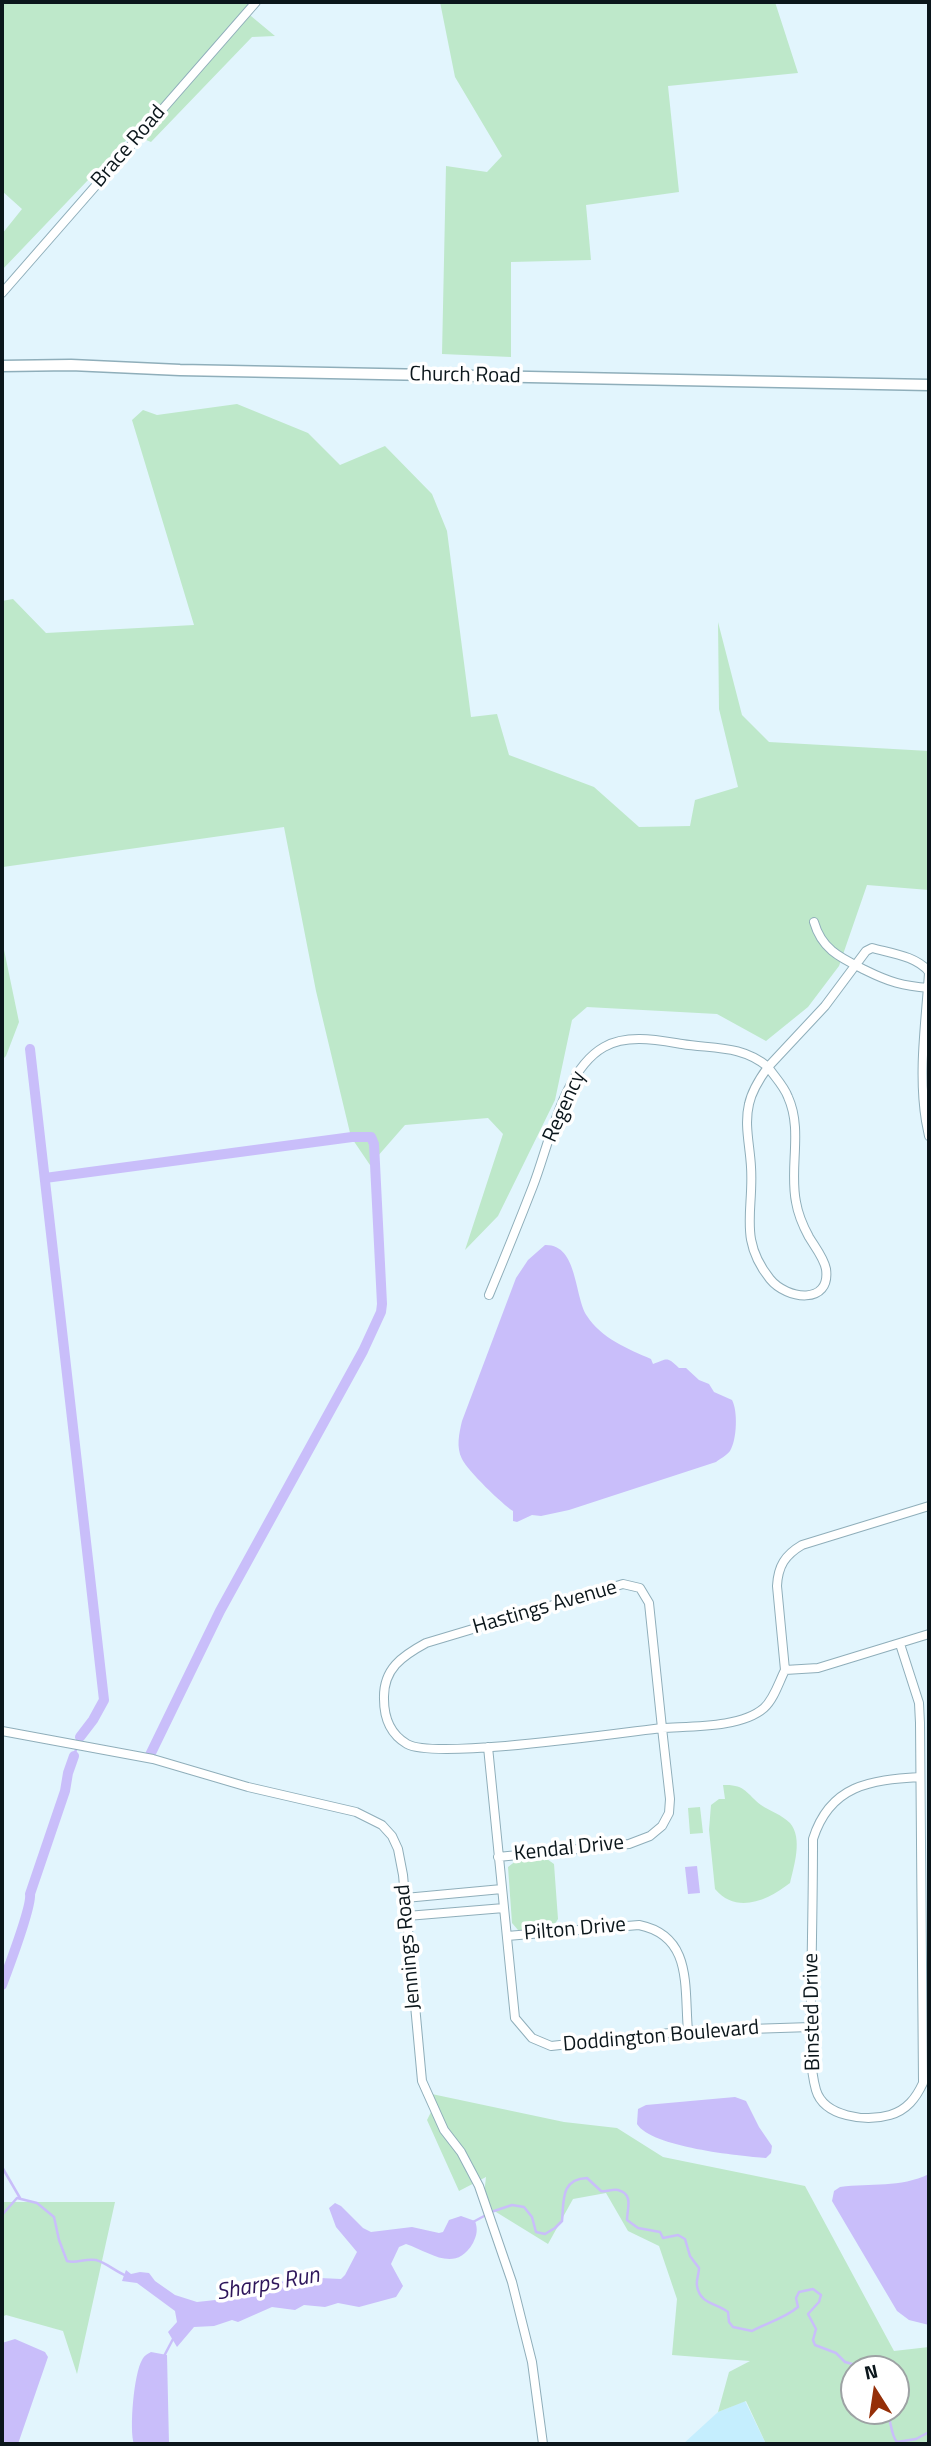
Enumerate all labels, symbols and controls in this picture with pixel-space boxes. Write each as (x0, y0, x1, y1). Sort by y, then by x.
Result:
street label: Brace Road (87, 101, 171, 193)
street label: Church Road (409, 362, 521, 390)
street label: Regency (538, 1067, 592, 1147)
street label: Hastings Avenue (470, 1575, 620, 1641)
street label: Kendal Drive (513, 1831, 625, 1867)
street label: Jennings Road (391, 1883, 427, 2011)
street label: Pilton Drive (523, 1913, 627, 1947)
street label: Binsted Drive (799, 1953, 827, 2071)
street label: Doddington Boulevard (562, 2016, 760, 2058)
water label: Sharps Run (214, 2262, 322, 2308)
north arrow (840, 2355, 910, 2425)
text: N (861, 2355, 880, 2386)

